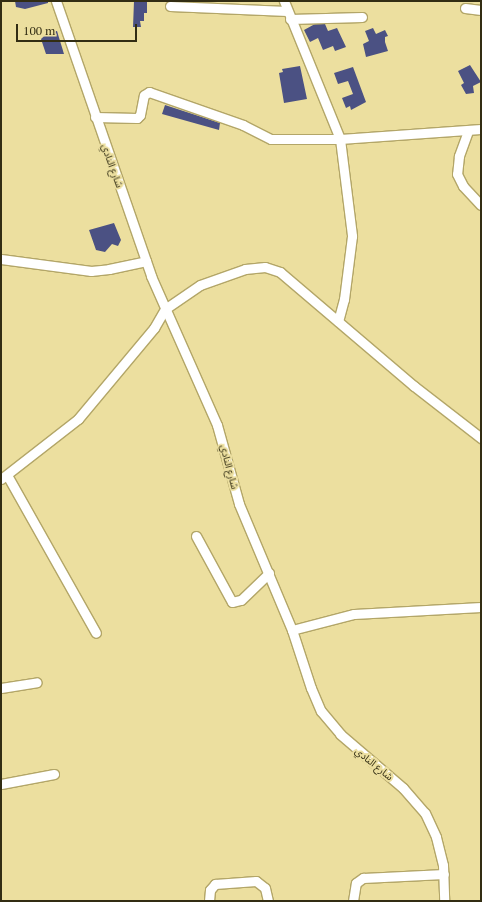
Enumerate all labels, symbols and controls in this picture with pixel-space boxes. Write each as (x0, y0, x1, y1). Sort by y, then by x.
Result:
scale bar (18, 16, 139, 42)
text: 100 m (23, 23, 55, 38)
street label: شارع النادي (99, 143, 125, 189)
street label: شارع النادي (217, 443, 241, 491)
street label: شارع النادي (353, 745, 395, 783)

